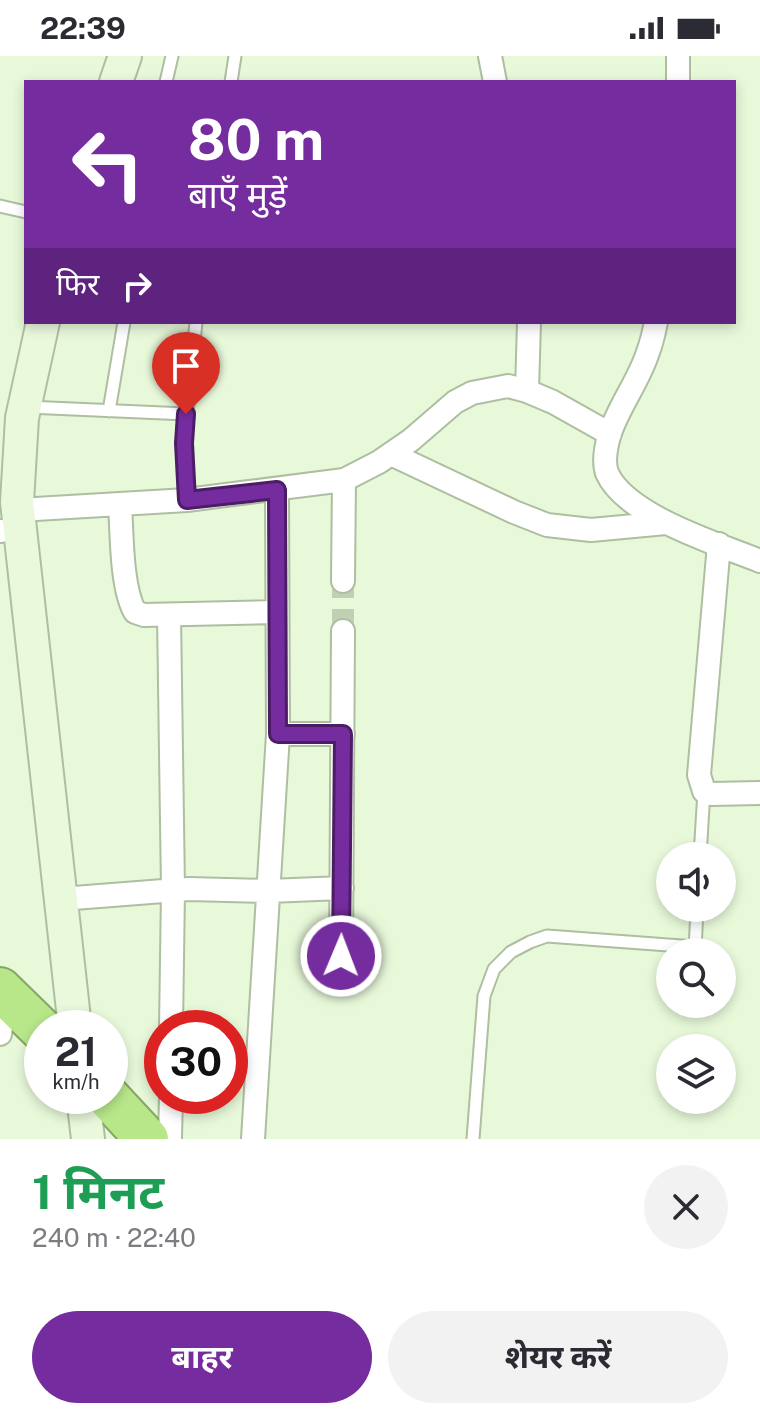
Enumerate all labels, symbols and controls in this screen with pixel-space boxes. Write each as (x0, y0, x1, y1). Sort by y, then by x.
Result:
text: 22:39 (40, 10, 126, 46)
text: 80 m (188, 107, 324, 173)
icon: left (56, 112, 160, 216)
text: बाएँ मुड़ें (188, 174, 287, 216)
icon: right (115, 264, 159, 308)
text: फिर (56, 266, 99, 302)
pin (152, 332, 220, 414)
icon: arrive (164, 344, 208, 388)
map controls (656, 842, 736, 1114)
button: sound (656, 842, 736, 922)
position arrow (299, 914, 383, 998)
button: search (656, 938, 736, 1018)
speed limit sign: 30 (144, 1010, 248, 1114)
text: 21 (55, 1028, 97, 1075)
button: layers (656, 1034, 736, 1114)
text: km/h (52, 1070, 100, 1094)
text: 1 मिनट (32, 1163, 164, 1220)
button: close (644, 1165, 728, 1249)
text: 240 m · 22:40 (32, 1222, 196, 1253)
button: बाहर (32, 1311, 372, 1403)
button: शेयर करें (388, 1311, 728, 1403)

